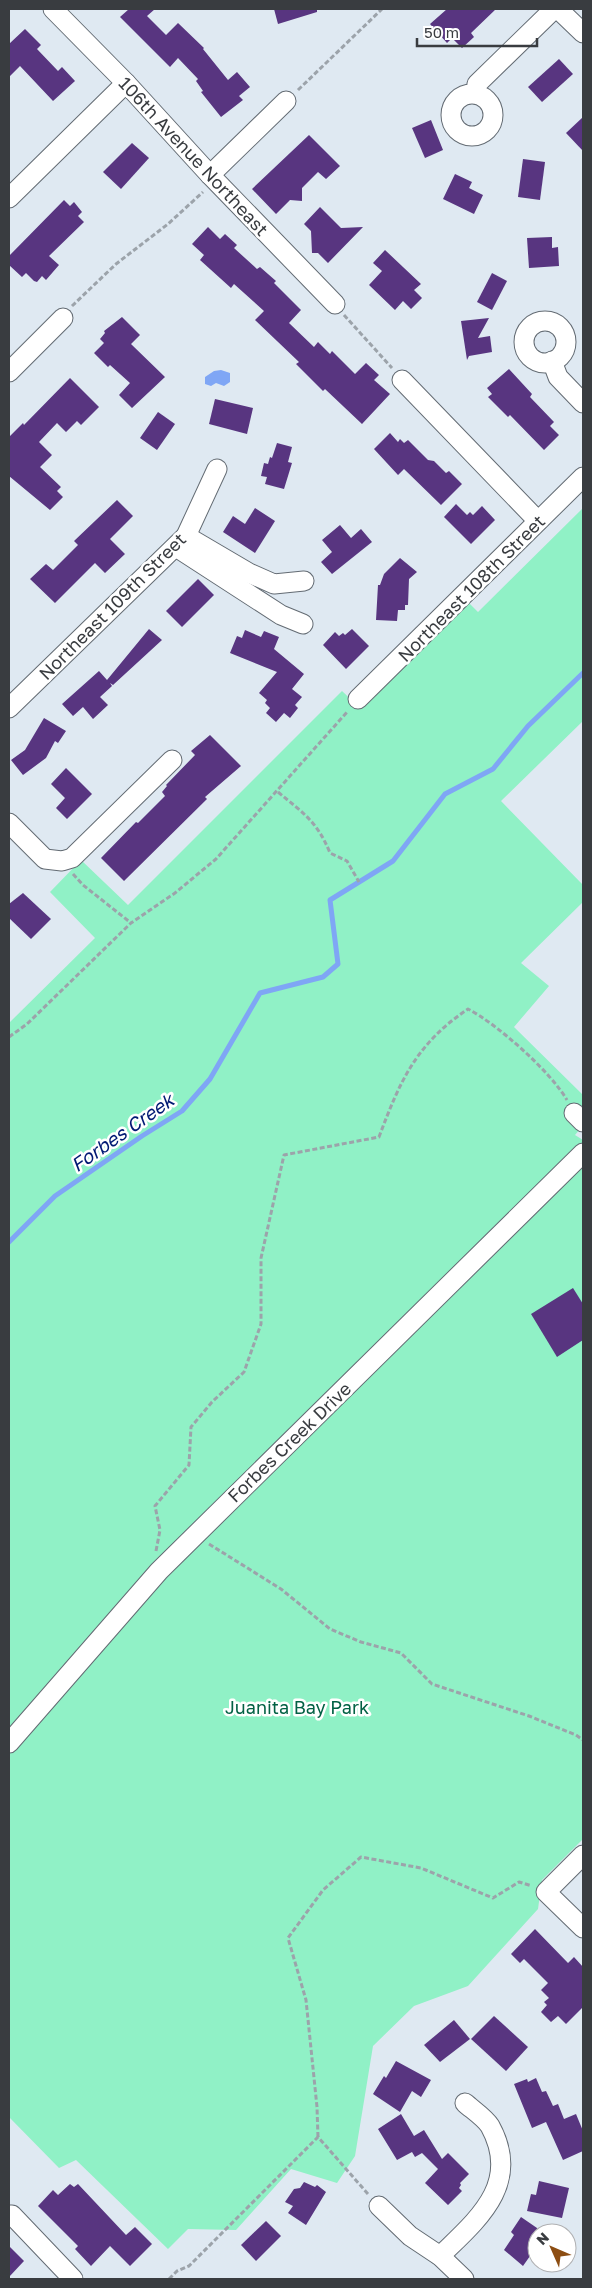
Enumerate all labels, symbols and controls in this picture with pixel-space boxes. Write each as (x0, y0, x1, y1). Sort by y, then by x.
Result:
scale bar (417, 15, 537, 47)
text: 50 m (424, 23, 459, 41)
street label: 106th Avenue Northeast (115, 72, 273, 240)
street label: Northeast 108th Street (393, 510, 549, 666)
street label: Northeast 109th Street (34, 528, 190, 684)
water label: Forbes Creek (66, 1087, 180, 1176)
street label: Forbes Creek Drive (223, 1377, 355, 1507)
park label: Juanita Bay Park (225, 1696, 369, 1718)
north arrow (527, 2223, 577, 2273)
text: N (533, 2229, 552, 2248)

